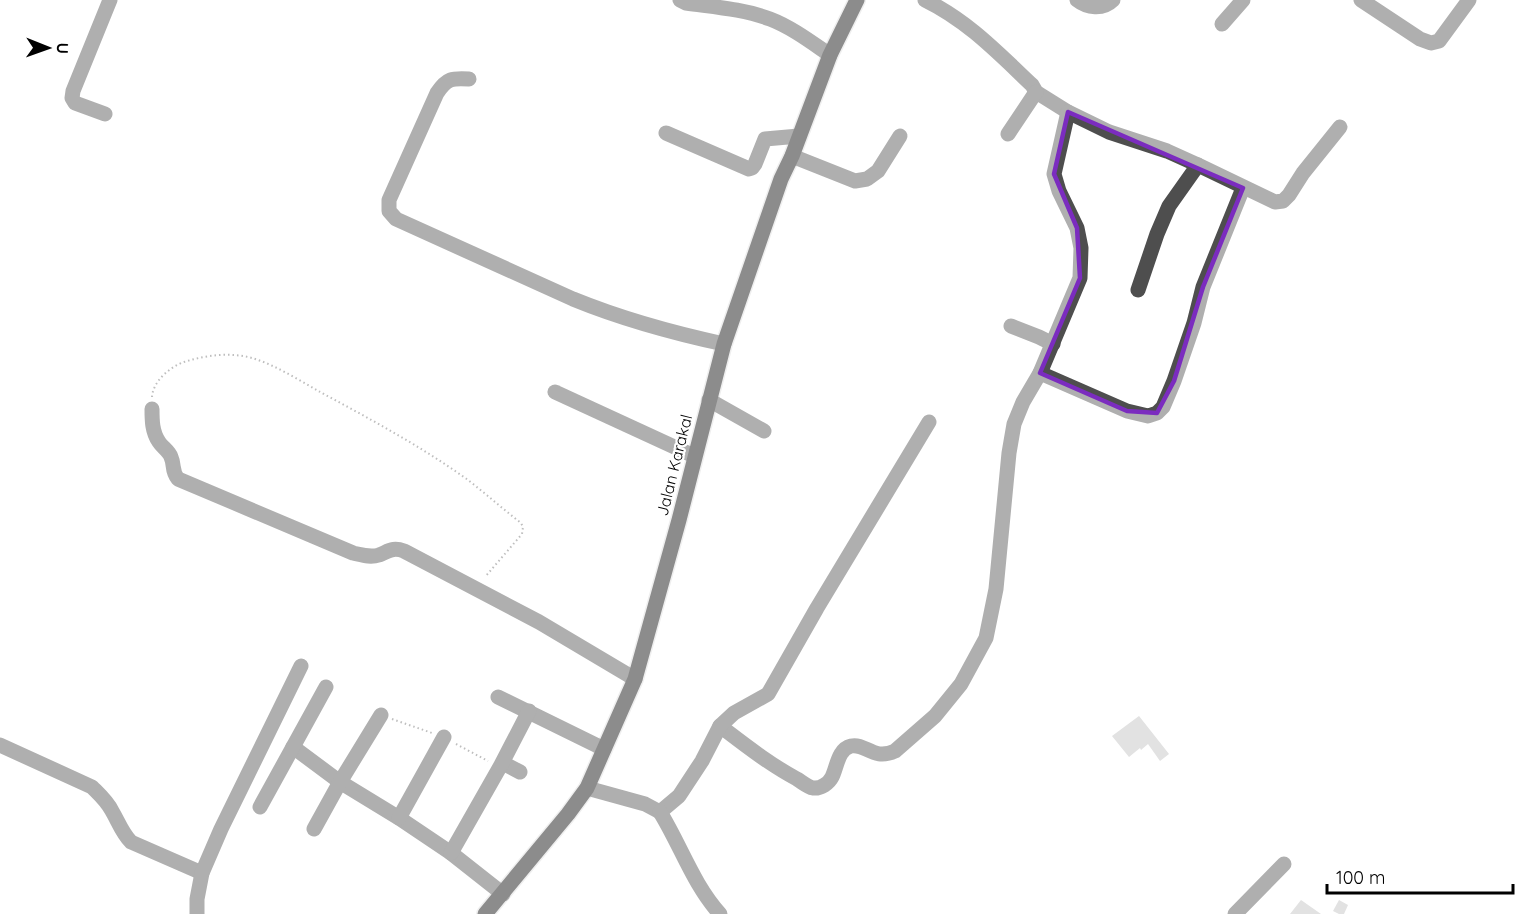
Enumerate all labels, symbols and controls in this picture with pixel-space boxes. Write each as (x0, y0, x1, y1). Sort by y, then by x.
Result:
north arrow (18, 18, 78, 78)
text: U (53, 42, 73, 54)
street label: Jalan Karakal (652, 412, 696, 518)
scale bar (1327, 857, 1513, 895)
text: 100 m (1336, 866, 1385, 889)

